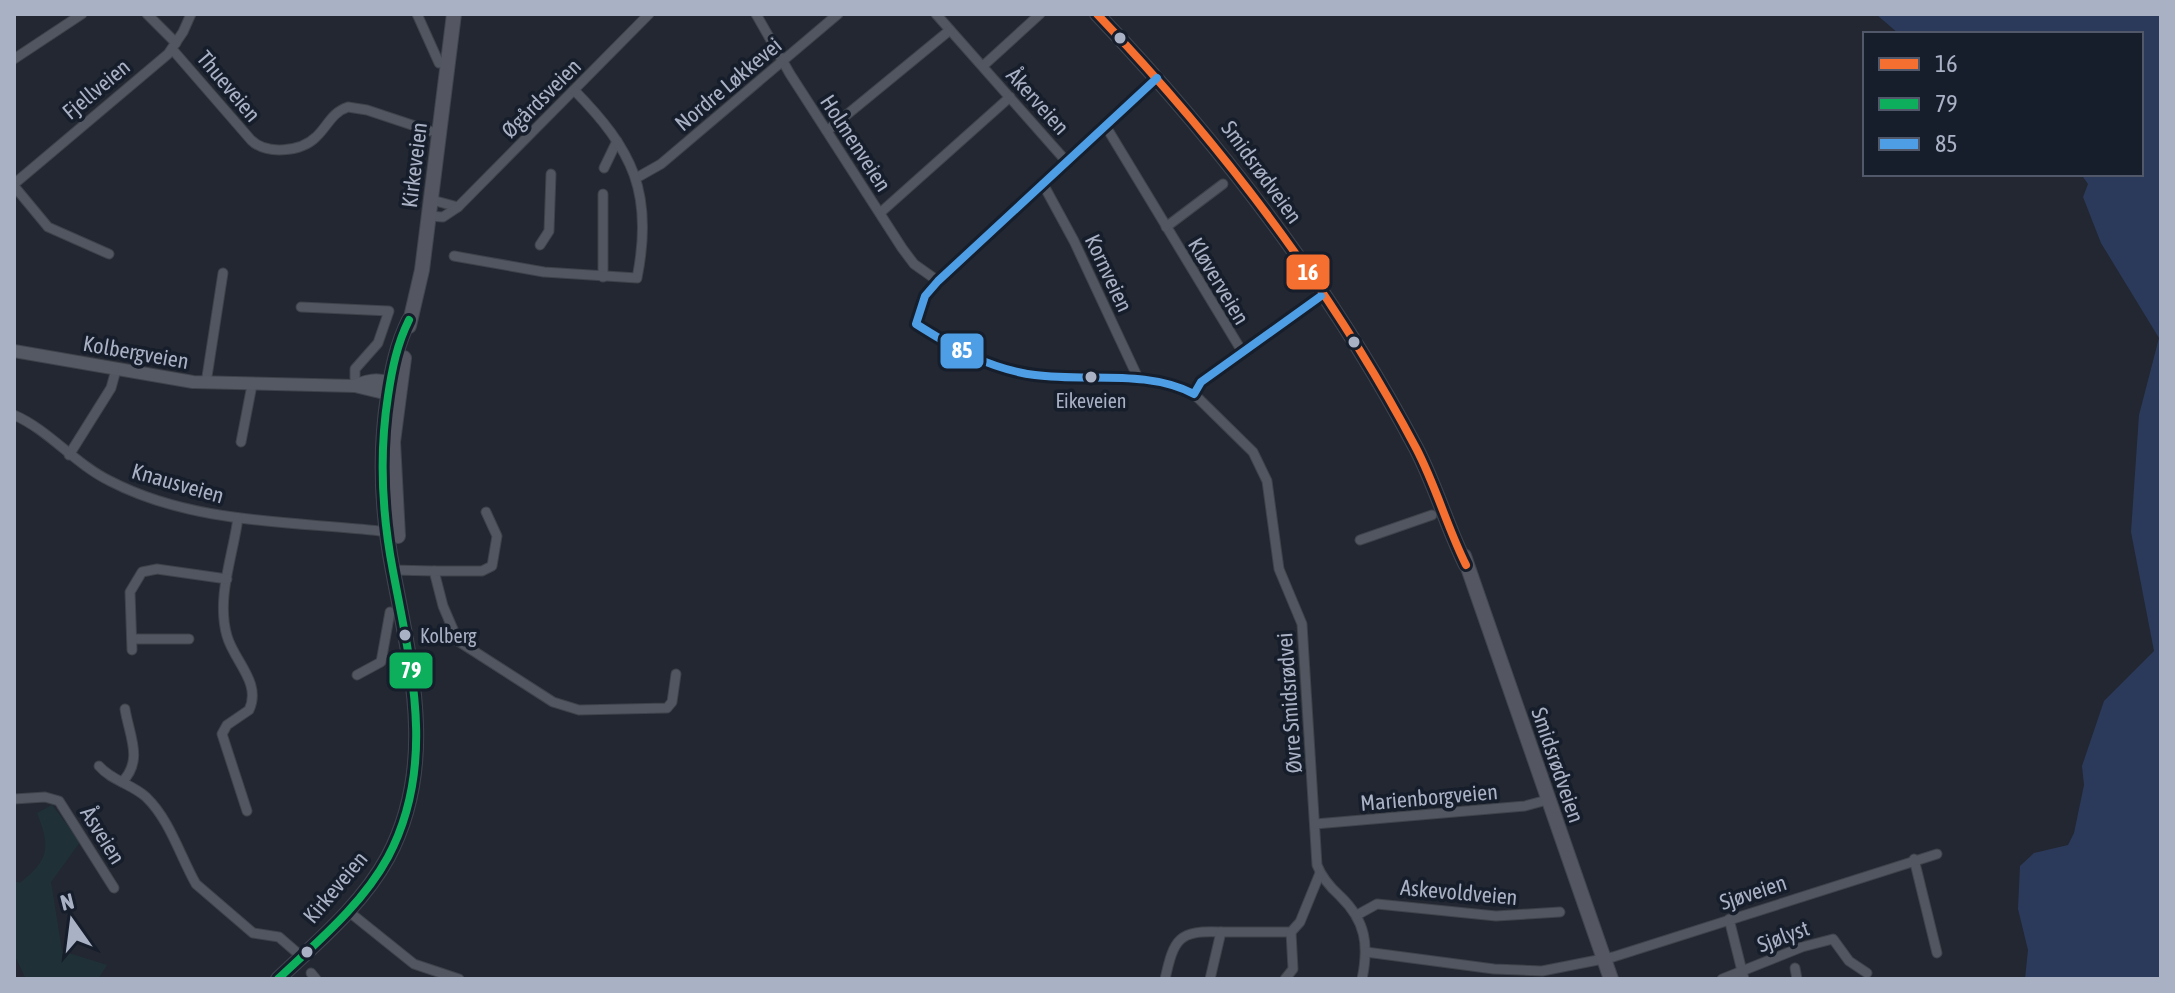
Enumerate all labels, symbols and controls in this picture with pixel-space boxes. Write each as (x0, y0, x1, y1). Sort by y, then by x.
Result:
unlabelled marker (1112, 30, 1128, 46)
street label: Nordre Løkkevei (669, 32, 787, 136)
legend (1863, 32, 2143, 176)
street label: Thueveien (192, 45, 266, 127)
text: 16 (1935, 50, 1958, 77)
street label: Fjellveien (57, 53, 135, 125)
street label: Øgårdsveien (496, 53, 586, 143)
street label: Åkerveien (1001, 62, 1075, 140)
street label: Holmenveien (815, 90, 897, 196)
text: 79 (1935, 90, 1958, 117)
street label: Smidsrødveien (1216, 116, 1308, 228)
street label: Kirkeveien (396, 121, 432, 209)
text: 85 (1935, 130, 1958, 157)
street label: Kornveien (1080, 230, 1138, 316)
street label: Kløverveien (1183, 233, 1255, 329)
line badge: 16 (1285, 253, 1331, 291)
text: 16 (1298, 259, 1318, 285)
street label: Kolbergveien (81, 330, 191, 374)
line badge: 85 (939, 332, 985, 370)
unlabelled marker (1346, 334, 1362, 350)
text: 85 (952, 337, 972, 363)
marker: Eikeveien (1083, 369, 1099, 385)
place label: Eikeveien (1056, 389, 1126, 412)
street label: Knausveien (129, 457, 227, 509)
place label: Kolberg (420, 624, 477, 647)
marker: Kolberg (397, 627, 413, 643)
street label: Øvre Smidsrødvei (1271, 632, 1307, 774)
line badge: 79 (388, 651, 434, 690)
text: 79 (401, 657, 421, 683)
street label: Smidsrødveien (1526, 704, 1590, 826)
street label: Marienborgveien (1359, 778, 1499, 816)
street label: Åsveien (75, 801, 131, 869)
street label: Kirkeveien (297, 846, 373, 928)
street label: Sjøveien (1716, 869, 1790, 915)
street label: Askevoldveien (1399, 874, 1519, 910)
north arrow (32, 881, 112, 961)
text: N (58, 887, 77, 916)
street label: Sjølyst (1753, 915, 1813, 957)
unlabelled marker (299, 944, 315, 960)

